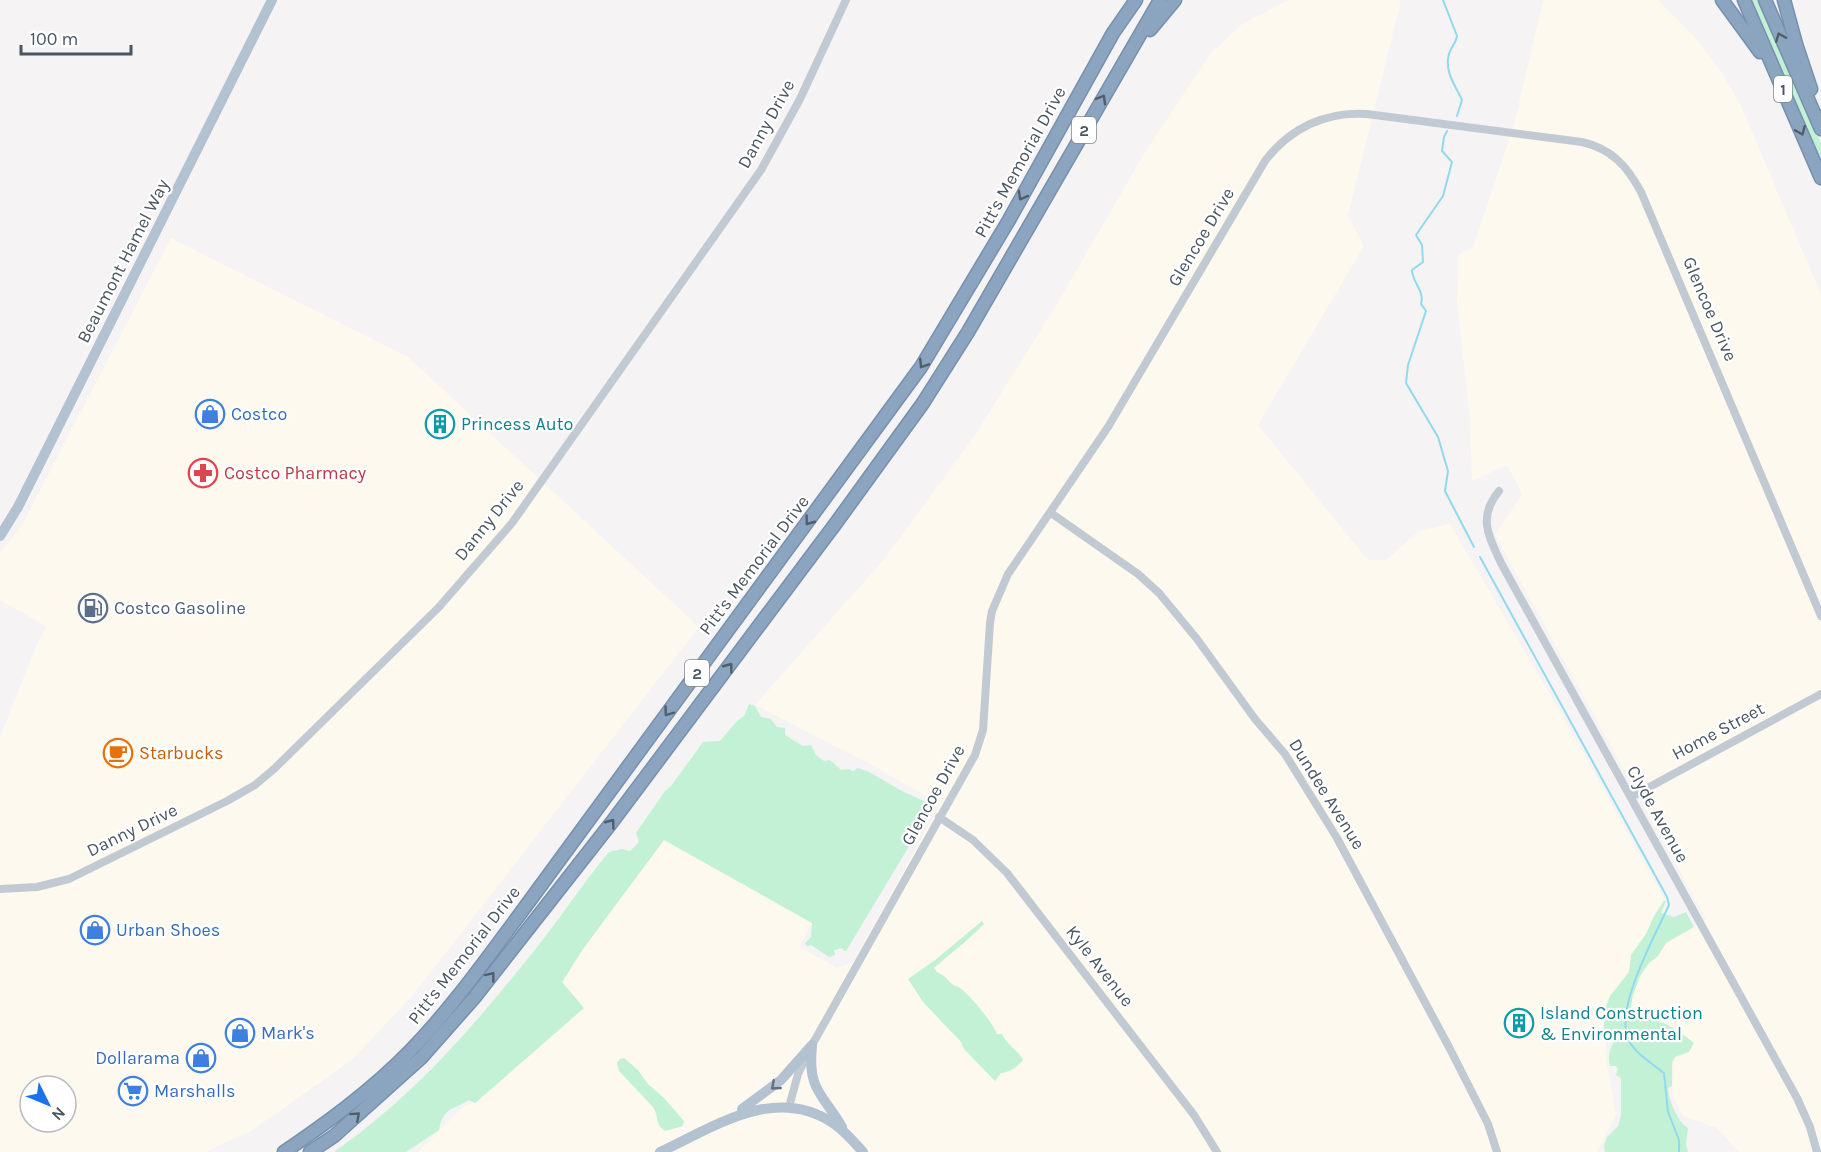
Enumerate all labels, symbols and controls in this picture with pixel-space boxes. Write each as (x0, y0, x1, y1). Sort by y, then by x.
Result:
scale bar (21, 18, 130, 56)
text: 100 m (30, 28, 78, 50)
one-way arrow (1775, 32, 1787, 43)
street label: Danny Drive (733, 76, 799, 172)
road number: 1 (1774, 76, 1792, 102)
street label: Pitt's Memorial Drive (969, 83, 1071, 241)
one-way arrow (1095, 95, 1106, 105)
road number: 2 (1072, 117, 1096, 143)
one-way arrow (1794, 124, 1806, 135)
street label: Beaumont Hamel Way (72, 175, 174, 347)
street label: Glencoe Drive (1163, 184, 1239, 290)
one-way arrow (1018, 189, 1029, 200)
street label: Glencoe Drive (1678, 253, 1742, 365)
one-way arrow (920, 357, 931, 368)
shop icon: Costco (194, 398, 226, 430)
place label: Costco (231, 403, 287, 425)
building icon: Princess Auto (424, 408, 456, 440)
place label: Princess Auto (461, 413, 573, 435)
pharmacy icon: Costco Pharmacy (187, 457, 219, 489)
place label: Costco Pharmacy (224, 462, 367, 484)
street label: Danny Drive (450, 475, 528, 565)
street label: Pitt's Memorial Drive (694, 491, 814, 639)
one-way arrow (805, 515, 816, 526)
fuel station icon: Costco Gasoline (77, 592, 109, 624)
place label: Costco Gasoline (114, 597, 246, 619)
road number: 2 (685, 660, 709, 686)
one-way arrow (721, 662, 732, 673)
street label: Home Street (1668, 697, 1768, 765)
one-way arrow (664, 706, 675, 717)
street label: Dundee Avenue (1284, 735, 1370, 853)
cafe icon: Starbucks (102, 737, 134, 769)
street label: Glencoe Drive (896, 741, 970, 849)
place label: Starbucks (139, 742, 224, 764)
street label: Clyde Avenue (1622, 761, 1694, 867)
street label: Danny Drive (83, 799, 181, 861)
one-way arrow (604, 818, 615, 829)
street label: Pitt's Memorial Drive (403, 882, 525, 1028)
shop icon: Urban Shoes (79, 914, 111, 946)
place label: Urban Shoes (116, 919, 220, 941)
street label: Kyle Avenue (1061, 921, 1139, 1011)
one-way arrow (484, 972, 495, 983)
place label: Island Construction & Environmental (1540, 1002, 1703, 1045)
building icon: Island Construction & Environmental (1503, 1007, 1535, 1039)
shop icon: Mark's (224, 1017, 256, 1049)
place label: Mark's (261, 1022, 315, 1044)
shop icon: Dollarama (185, 1042, 217, 1074)
place label: Dollarama (95, 1047, 180, 1069)
north arrow (18, 1074, 78, 1134)
supermarket icon: Marshalls (117, 1075, 149, 1107)
one-way arrow (771, 1079, 782, 1090)
place label: Marshalls (154, 1080, 235, 1102)
text: N (48, 1103, 69, 1125)
one-way arrow (349, 1112, 360, 1123)

